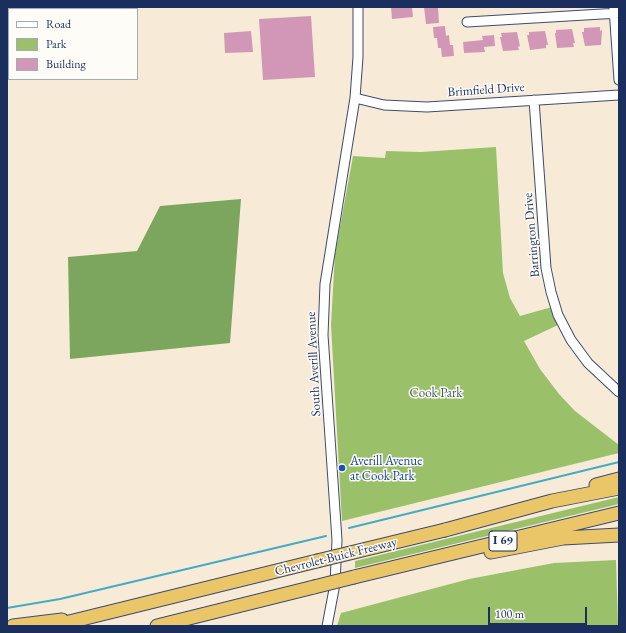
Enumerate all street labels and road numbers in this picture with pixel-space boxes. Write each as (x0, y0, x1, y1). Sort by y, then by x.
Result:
street label: Brimfield Drive (447, 80, 525, 100)
street label: Barrington Drive (521, 192, 543, 278)
street label: South Averill Avenue (303, 311, 325, 417)
road number: I 69 (489, 531, 517, 551)
street label: Chevrolet-Buick Freeway (273, 534, 399, 580)

